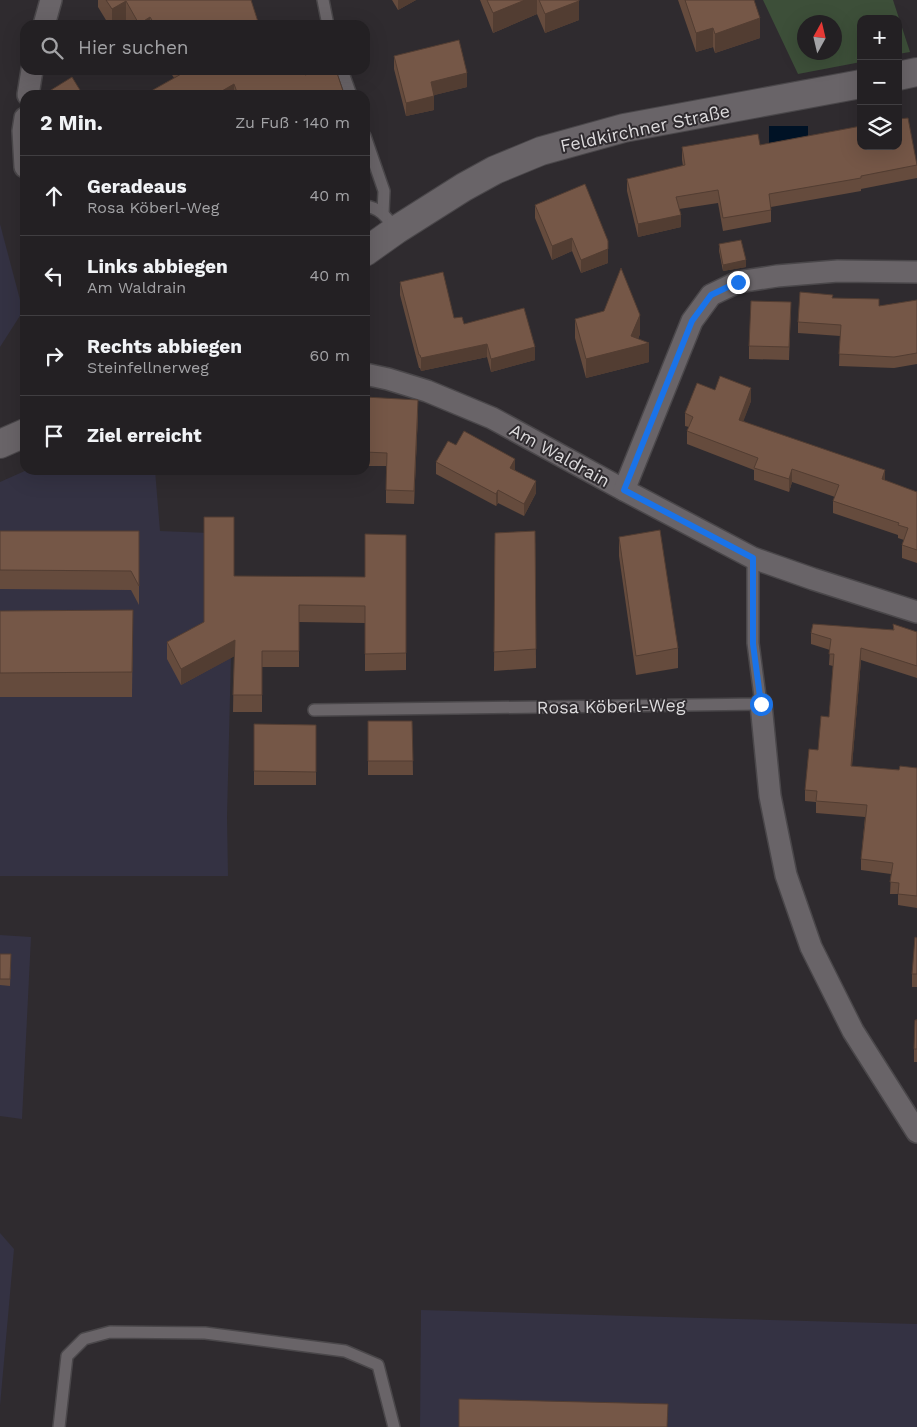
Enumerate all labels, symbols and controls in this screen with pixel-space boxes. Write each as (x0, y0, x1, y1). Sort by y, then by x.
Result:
north arrow (797, 15, 842, 60)
map controls (857, 15, 902, 150)
button: + (857, 15, 902, 60)
search box (20, 20, 370, 75)
icon: search (38, 34, 66, 62)
text: Hier suchen (78, 36, 189, 59)
button: − (857, 60, 902, 105)
street label: Feldkirchner Straße (558, 100, 732, 156)
button: layers (857, 105, 902, 150)
text: 2 Min. (40, 110, 103, 135)
text: Zu Fuß · 140 m (235, 113, 350, 132)
text: Geradeaus (87, 175, 187, 198)
icon: ahead (40, 182, 68, 210)
text: 40 m (310, 186, 350, 205)
text: Rosa Köberl-Weg (87, 198, 219, 217)
text: Links abbiegen (87, 255, 228, 278)
icon: left (40, 262, 68, 290)
text: 40 m (310, 266, 350, 285)
route end (727, 271, 750, 294)
text: Am Waldrain (87, 278, 186, 297)
text: Rechts abbiegen (87, 335, 242, 358)
icon: right (40, 342, 68, 370)
text: 60 m (310, 346, 350, 365)
text: Steinfellnerweg (87, 358, 209, 377)
street label: Am Waldrain (506, 419, 614, 491)
icon: arrive (40, 422, 68, 450)
text: Ziel erreicht (87, 424, 202, 447)
route start (750, 693, 773, 716)
street label: Rosa Köberl-Weg (536, 694, 686, 718)

